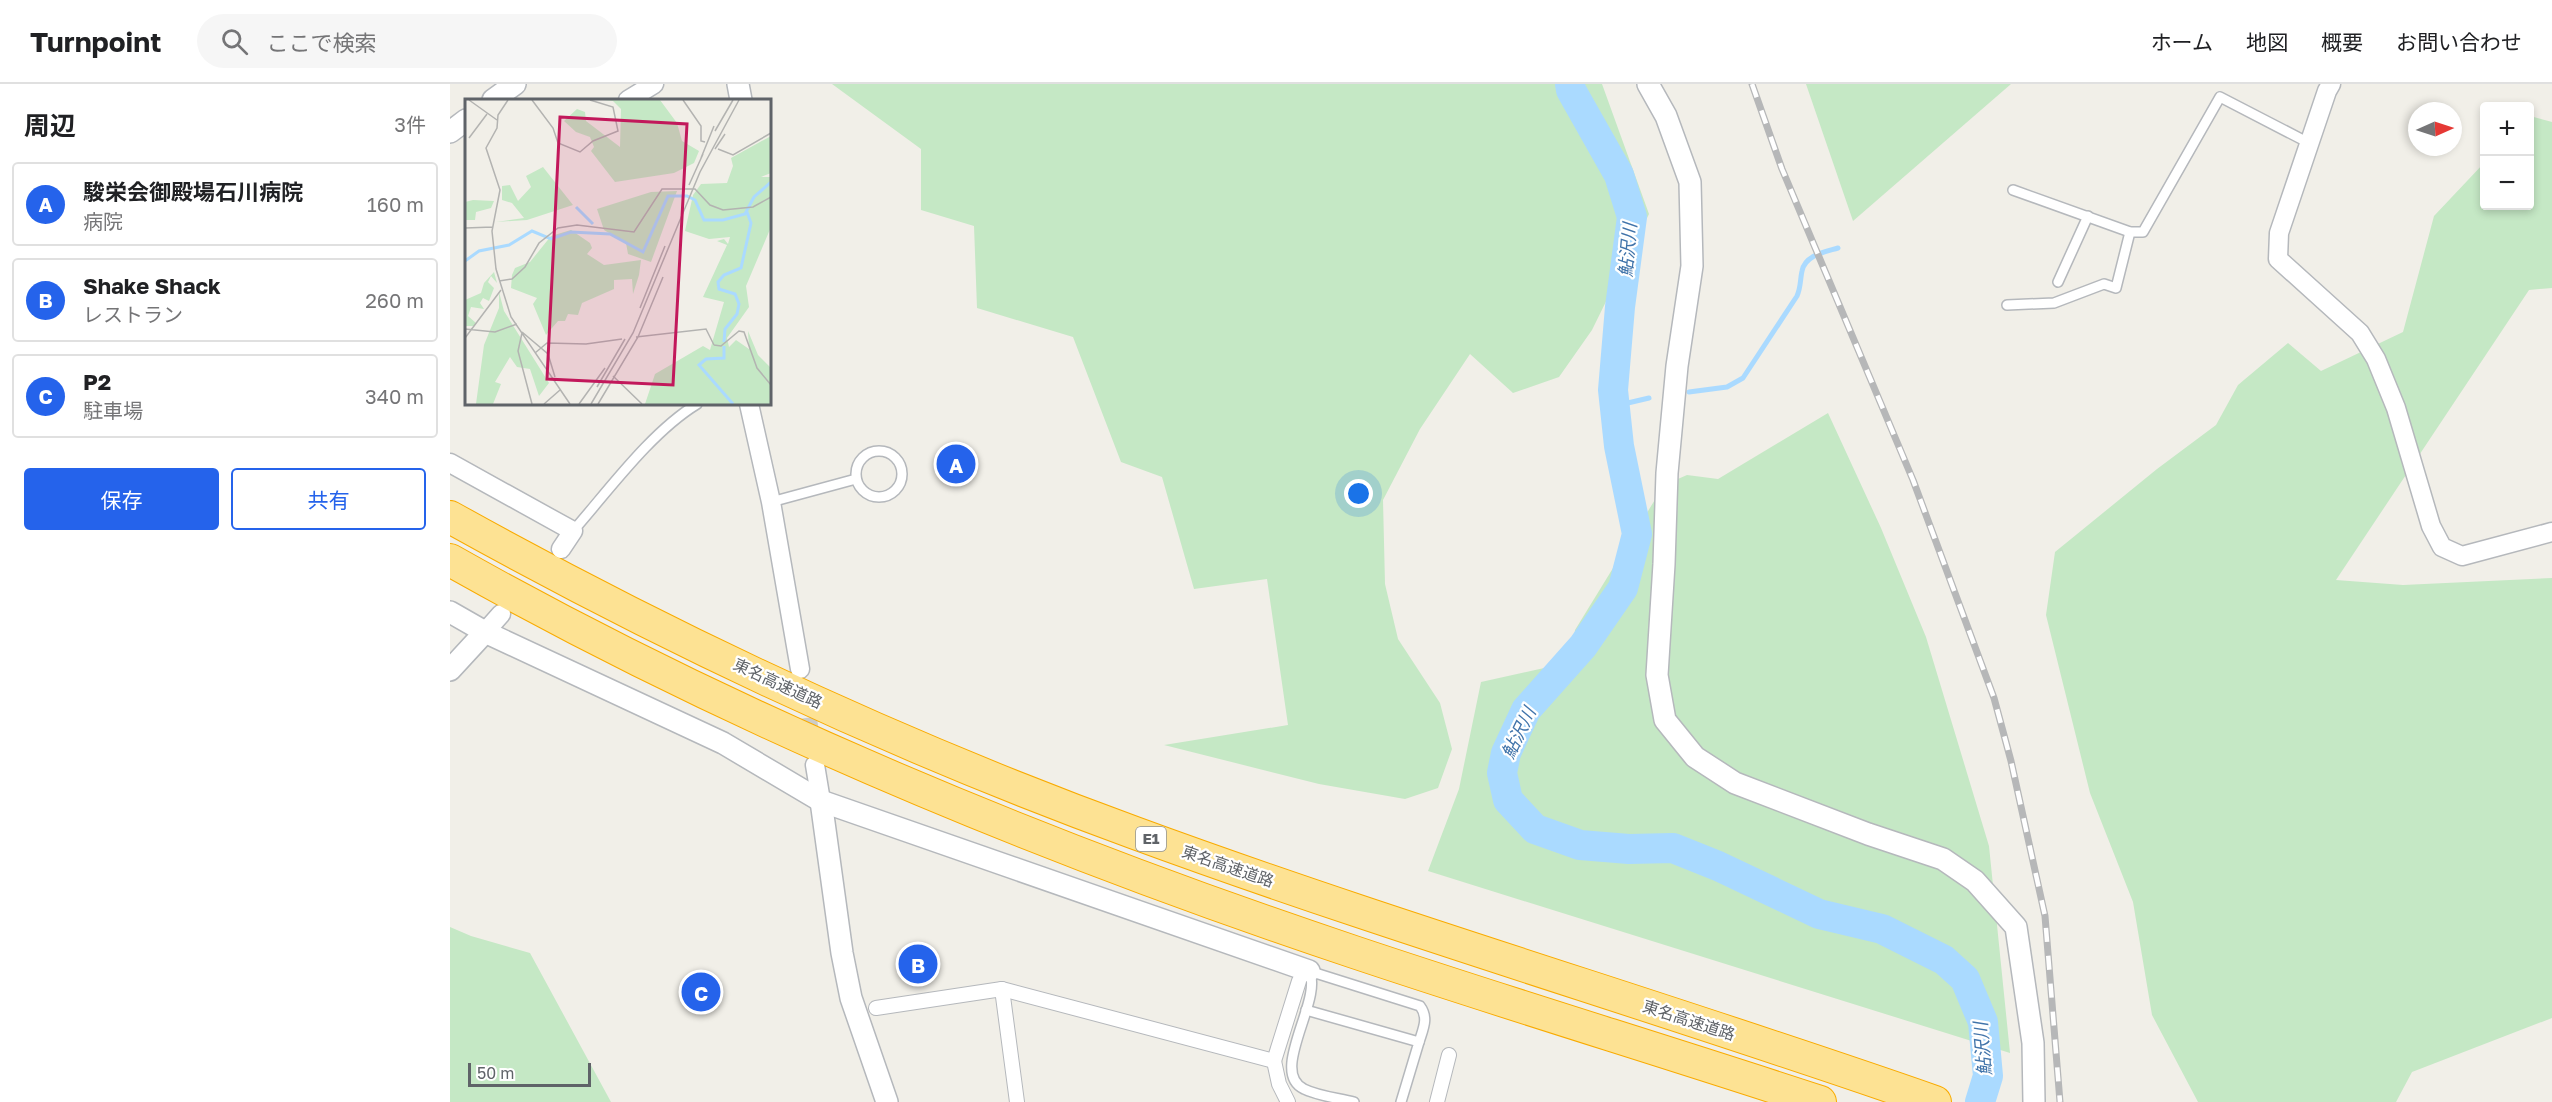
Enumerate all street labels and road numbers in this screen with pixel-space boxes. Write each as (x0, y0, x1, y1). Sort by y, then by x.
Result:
street label: 東名高速道路 (730, 654, 826, 712)
road number: E1 (1136, 827, 1166, 851)
street label: 東名高速道路 (1179, 841, 1277, 891)
street label: 東名高速道路 (1640, 996, 1738, 1044)

